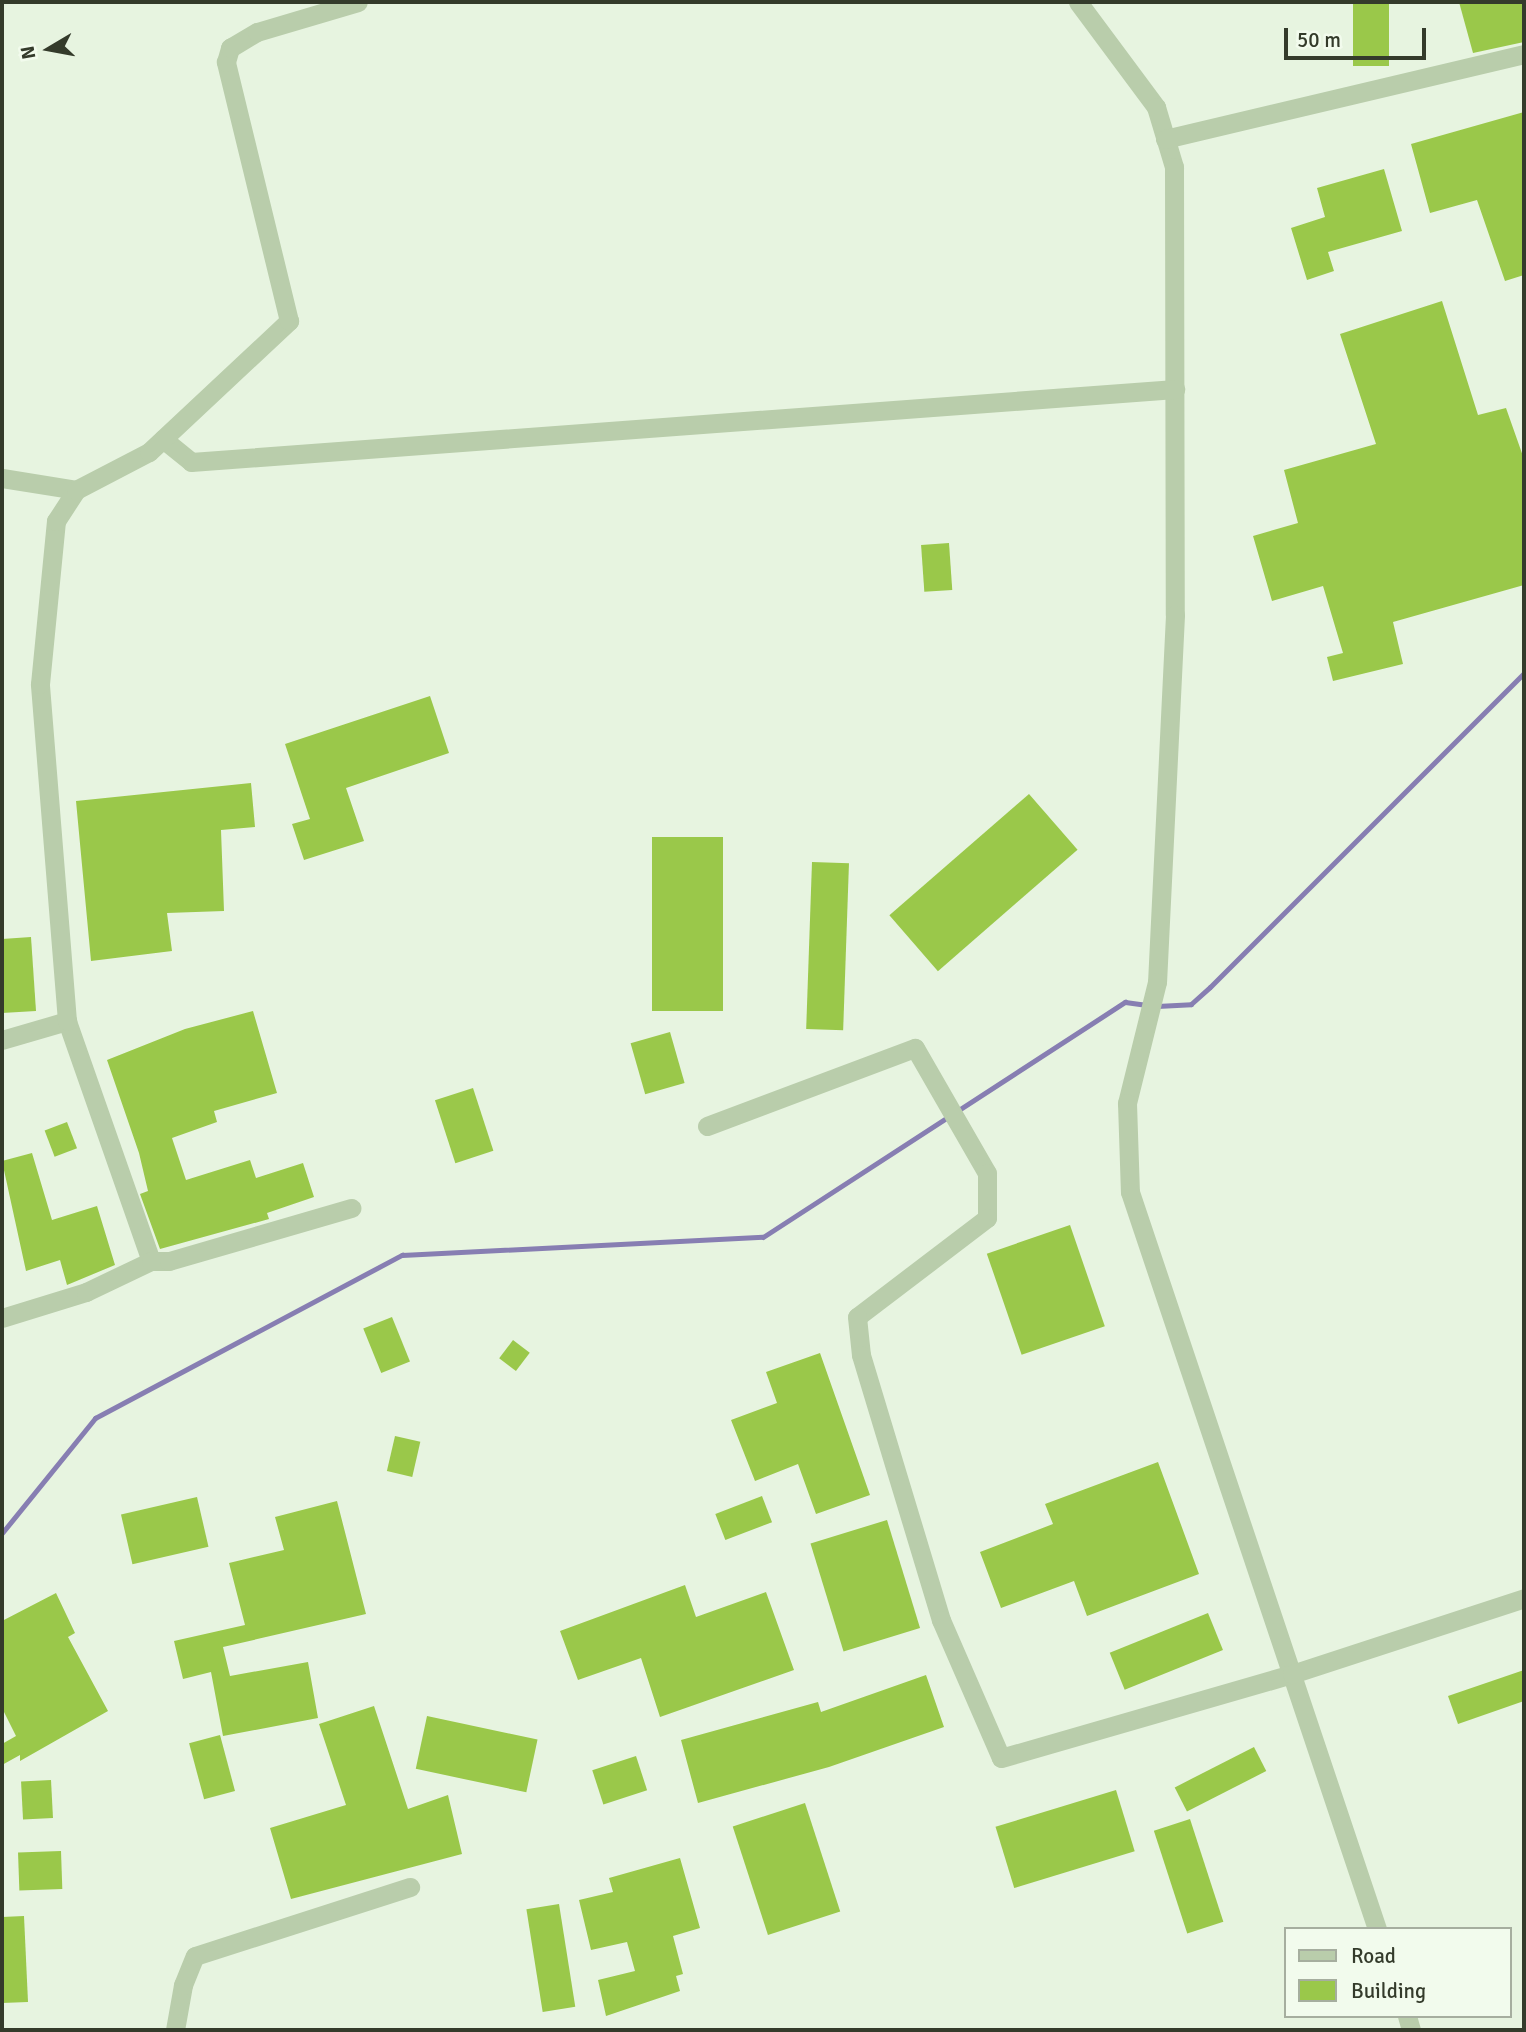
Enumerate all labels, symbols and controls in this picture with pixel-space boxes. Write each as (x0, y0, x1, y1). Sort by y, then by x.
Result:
north arrow (14, 14, 84, 84)
scale bar (1288, 14, 1430, 58)
text: 50 m (1297, 27, 1341, 53)
text: N (15, 44, 41, 61)
legend (1284, 1927, 1512, 2018)
text: Road (1351, 1943, 1396, 1969)
text: Building (1351, 1978, 1426, 2004)

